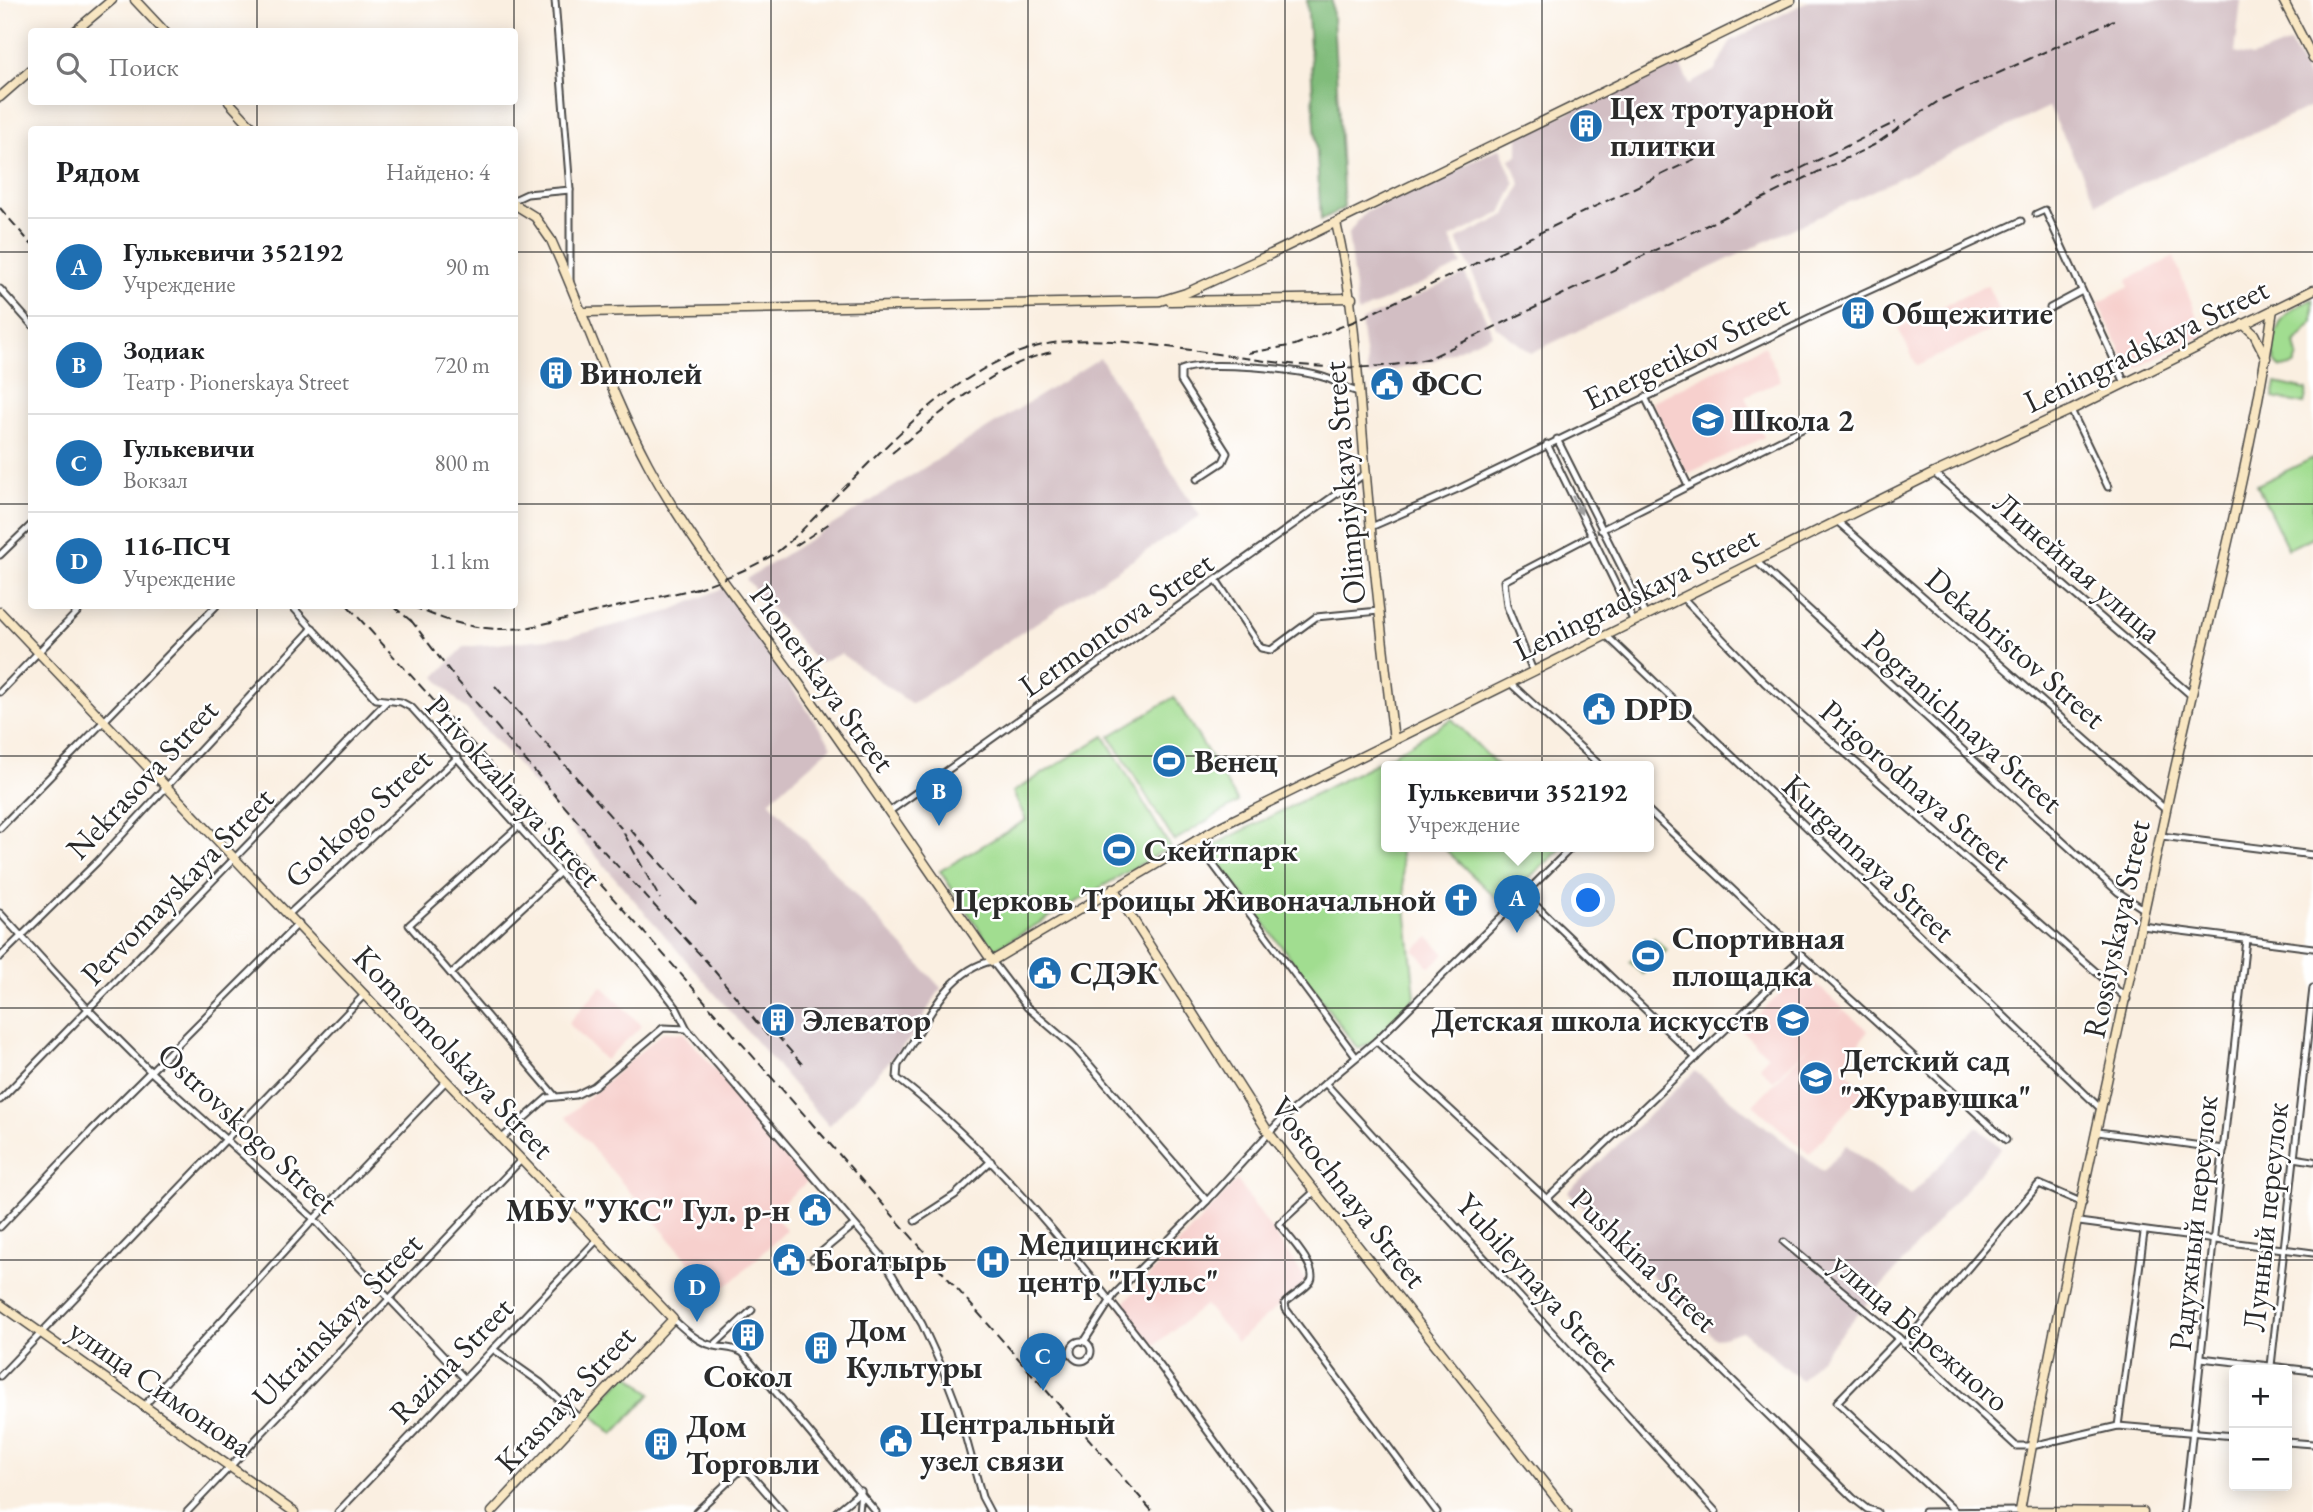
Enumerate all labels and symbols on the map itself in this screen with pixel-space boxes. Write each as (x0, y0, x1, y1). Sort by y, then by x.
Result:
place label: Цех тротуарной плитки (1610, 87, 1834, 166)
building icon: Цех тротуарной плитки (1567, 107, 1605, 145)
street label: Leningradskaya Street (2017, 268, 2275, 422)
street label: Energetikov Street (1576, 284, 1796, 420)
place label: Общежитие (1882, 292, 2053, 334)
building icon: Общежитие (1839, 294, 1877, 332)
place label: Винолей (580, 352, 703, 394)
building icon: Винолей (537, 354, 575, 392)
street label: Olimpiyskaya Street (1312, 360, 1376, 606)
place label: ФСС (1412, 363, 1483, 405)
public building icon: ФСС (1368, 365, 1406, 403)
place label: Школа 2 (1732, 399, 1854, 441)
school or university icon: Школа 2 (1689, 401, 1727, 439)
street label: Линейная улица (1985, 482, 2171, 652)
one-way arrow (1572, 495, 1583, 515)
street label: Leningradskaya Street (1507, 516, 1765, 670)
street label: Lermontova Street (1011, 541, 1221, 707)
street label: Dekabristov Street (1917, 558, 2115, 738)
street label: Pionerskaya Street (741, 576, 905, 780)
street label: Pogranichnaya Street (1854, 620, 2072, 822)
street label: Privokzalnaya Street (417, 686, 611, 896)
place label: DPD (1624, 688, 1692, 730)
street label: Nekrasova Street (57, 690, 227, 868)
public building icon: DPD (1580, 690, 1618, 728)
street label: Prigorodnaya Street (1811, 690, 2021, 880)
street label: Gorkogo Street (275, 739, 441, 897)
place label: Венец (1194, 740, 1278, 782)
sports icon: Венец (1150, 742, 1188, 780)
street label: Kurgannaya Street (1773, 765, 1965, 951)
pin: B (916, 768, 962, 826)
street label: Pervomayskaya Street (71, 778, 283, 994)
street label: Rossiyskaya Street (2072, 816, 2160, 1042)
place label: Скейтпарк (1144, 829, 1298, 871)
sports icon: Скейтпарк (1100, 831, 1138, 869)
pin: A (1494, 875, 1540, 933)
place label: Церковь Троицы Живоначальной (953, 879, 1436, 921)
church icon: Церковь Троицы Живоначальной (1442, 881, 1480, 919)
your location (1571, 883, 1605, 917)
place label: Спортивная площадка (1672, 917, 1845, 996)
street label: Komsomolskaya Street (344, 936, 564, 1168)
sports icon: Спортивная площадка (1629, 937, 1667, 975)
place label: СДЭК (1070, 952, 1159, 994)
public building icon: СДЭК (1026, 954, 1064, 992)
place label: Элеватор (802, 999, 931, 1041)
place label: Детская школа искусств (1431, 999, 1769, 1041)
building icon: Элеватор (759, 1001, 797, 1039)
school or university icon: Детская школа искусств (1774, 1001, 1812, 1039)
street label: Ostrovskogo Street (149, 1033, 347, 1223)
place label: Детский сад "Журавушка" (1840, 1039, 2031, 1118)
school or university icon: Детский сад "Журавушка" (1797, 1059, 1835, 1097)
street label: Vostochnaya Street (1261, 1088, 1437, 1296)
street label: Радужный переулок (2159, 1093, 2227, 1353)
street label: Лунный переулок (2232, 1100, 2298, 1334)
street label: Pushkina Street (1561, 1179, 1727, 1341)
street label: Yubileynaya Street (1447, 1184, 1629, 1380)
place label: МБУ "УКС" Гул. р-н (505, 1189, 790, 1231)
public building icon: МБУ "УКС" Гул. р-н (796, 1191, 834, 1229)
place label: Медицинский центр "Пульс" (1018, 1223, 1219, 1302)
street label: Ukrainskaya Street (243, 1224, 431, 1416)
place label: Богатырь (814, 1239, 947, 1281)
public building icon: Богатырь (770, 1241, 808, 1279)
hospital icon: Медицинский центр "Пульс" (974, 1243, 1012, 1281)
street label: улица Бережного (1823, 1243, 2019, 1421)
pin: D (674, 1264, 720, 1322)
street label: Razina Street (380, 1287, 522, 1433)
street label: улица Симонова (61, 1309, 261, 1467)
place label: Дом Культуры (846, 1309, 983, 1388)
street label: Krasnaya Street (486, 1316, 644, 1482)
building icon: Сокол (729, 1316, 767, 1354)
building icon: Дом Культуры (802, 1329, 840, 1367)
pin: C (1020, 1333, 1066, 1391)
place label: Сокол (704, 1355, 793, 1397)
place label: Центральный узел связи (920, 1402, 1116, 1481)
place label: Дом Торговли (686, 1405, 820, 1484)
public building icon: Центральный узел связи (877, 1422, 915, 1460)
building icon: Дом Торговли (642, 1425, 680, 1463)

